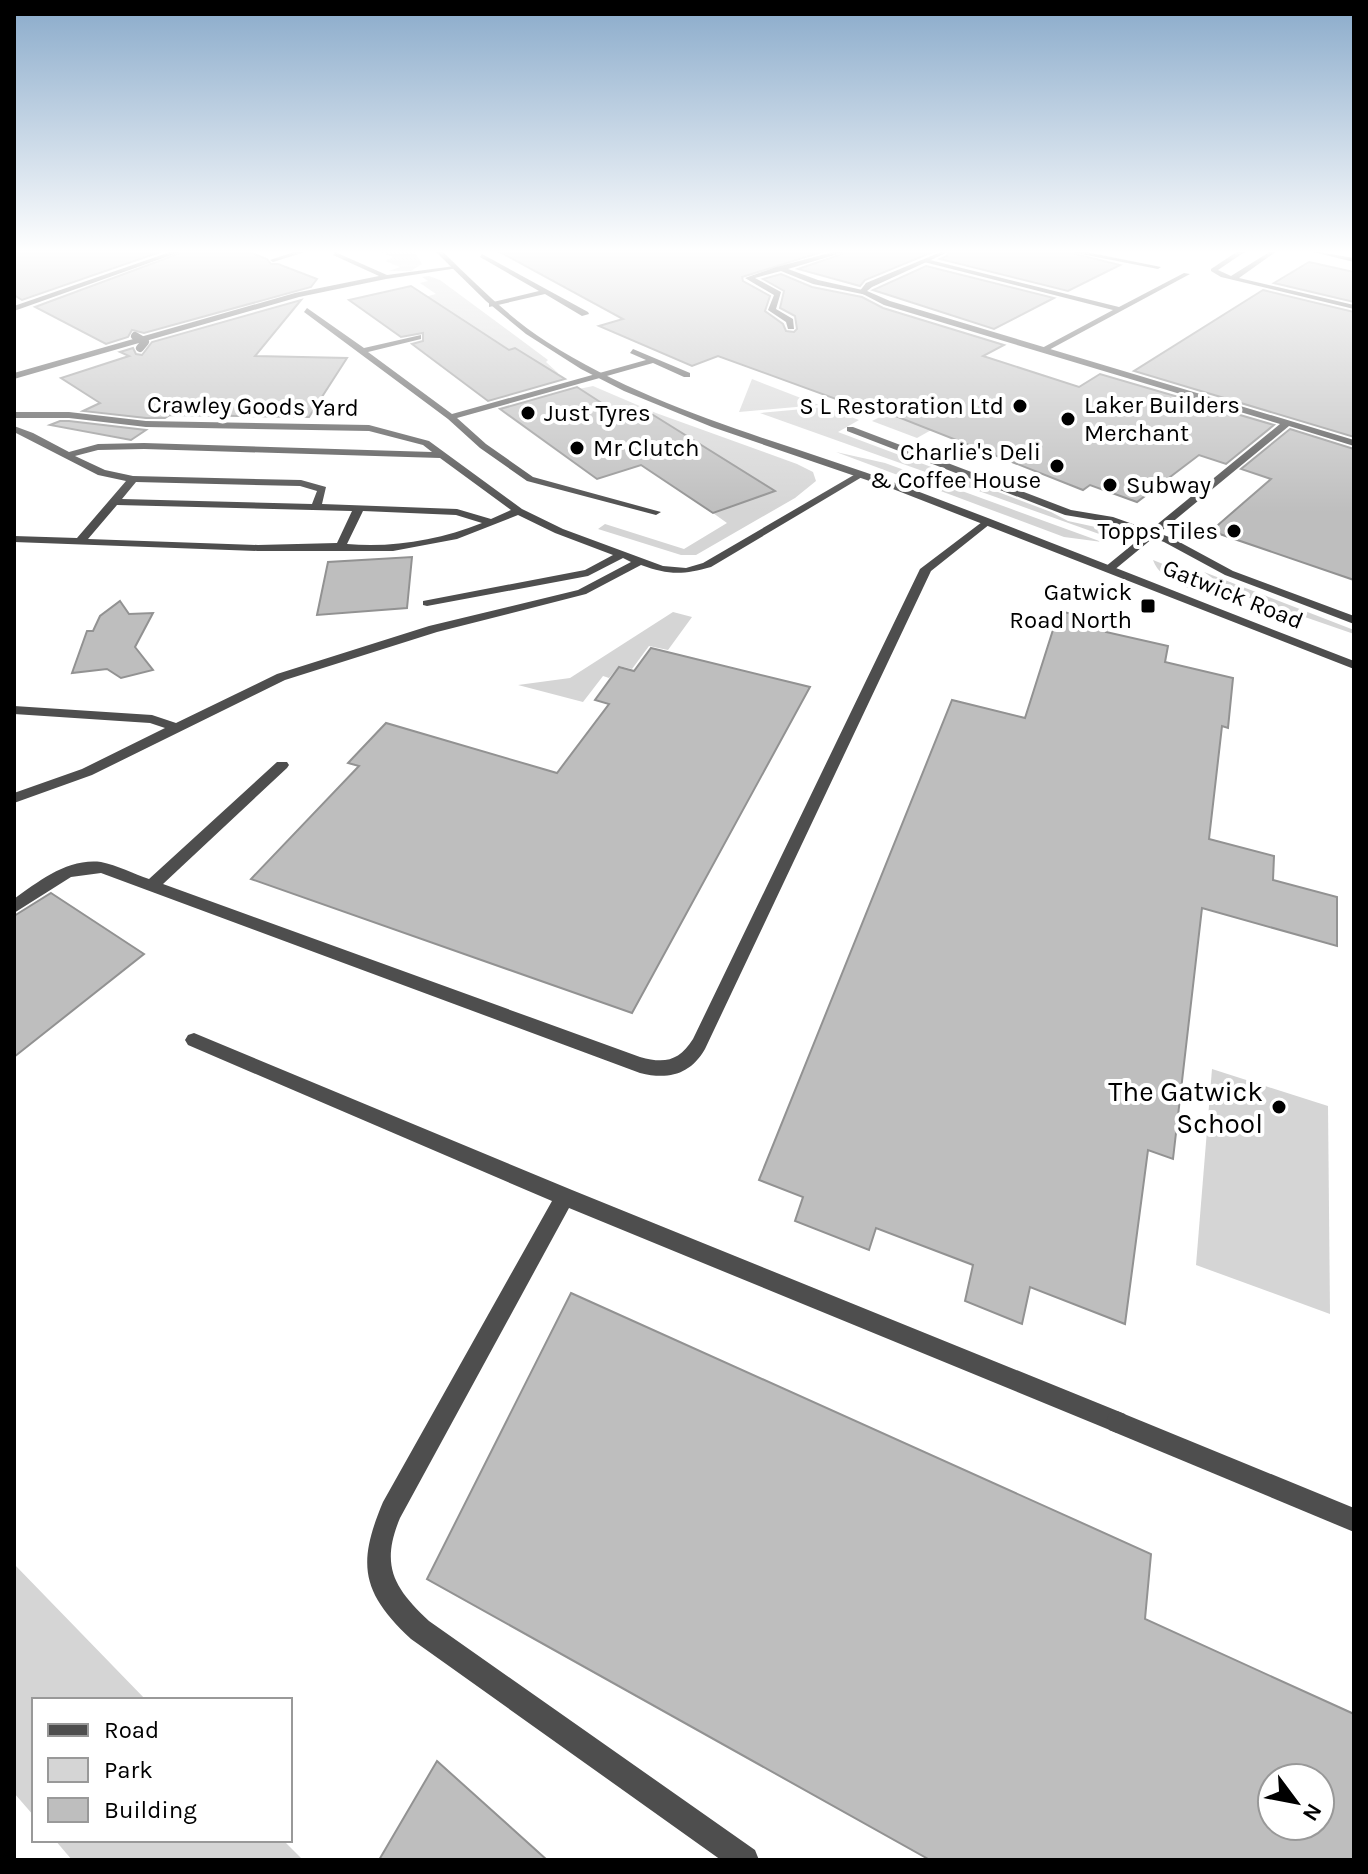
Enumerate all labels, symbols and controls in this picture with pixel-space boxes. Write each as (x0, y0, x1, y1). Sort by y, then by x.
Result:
street label: Crawley Goods Yard (147, 390, 359, 422)
place label: Laker Builders Merchant (1084, 391, 1240, 447)
place label: S L Restoration Ltd (799, 392, 1004, 420)
marker: S L Restoration Ltd (1011, 397, 1029, 415)
place label: Just Tyres (544, 399, 651, 427)
marker: Just Tyres (519, 404, 537, 422)
marker: Laker Builders Merchant (1059, 410, 1077, 428)
place label: Mr Clutch (593, 434, 700, 462)
place label: Charlie's Deli & Coffee House (870, 438, 1041, 494)
marker: Mr Clutch (568, 439, 586, 457)
marker: Charlie's Deli & Coffee House (1048, 457, 1066, 475)
place label: Subway (1126, 471, 1211, 499)
marker: Subway (1101, 476, 1119, 494)
place label: Topps Tiles (1098, 517, 1218, 545)
marker: Topps Tiles (1225, 522, 1243, 540)
street label: Gatwick Road (1159, 553, 1307, 635)
place label: Gatwick Road North (1009, 578, 1132, 634)
marker: Gatwick Road North (1139, 597, 1157, 615)
place label: The Gatwick School (1108, 1075, 1263, 1140)
marker: The Gatwick School (1270, 1098, 1288, 1116)
legend (32, 1698, 292, 1842)
text: Road (104, 1716, 159, 1744)
text: Park (104, 1756, 153, 1784)
north arrow (1256, 1762, 1336, 1842)
text: Building (104, 1796, 197, 1824)
text: N (1297, 1798, 1327, 1826)

